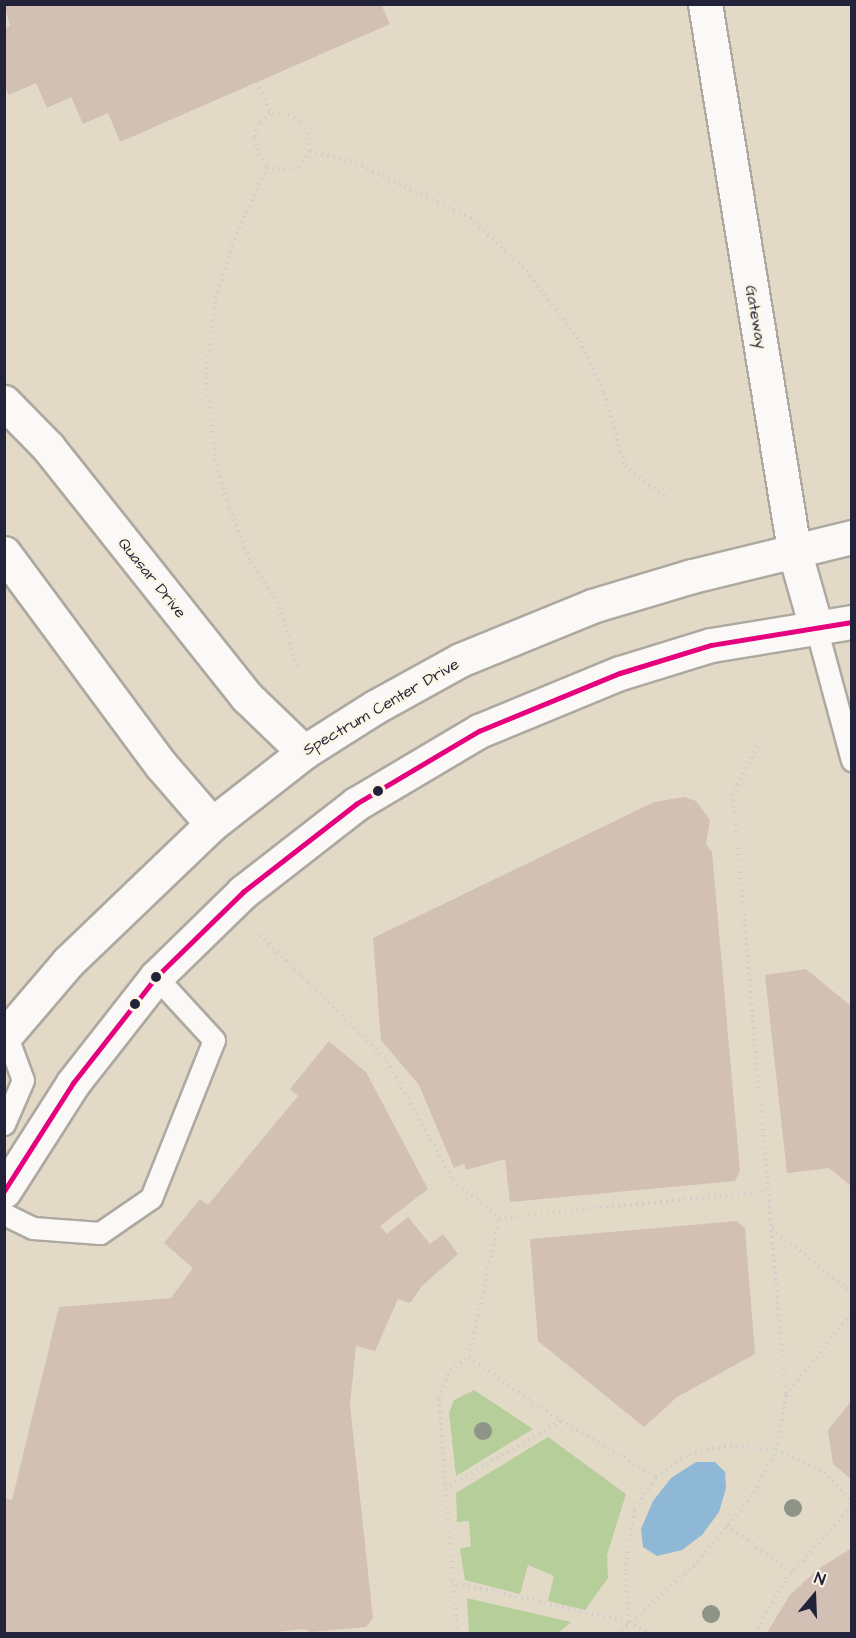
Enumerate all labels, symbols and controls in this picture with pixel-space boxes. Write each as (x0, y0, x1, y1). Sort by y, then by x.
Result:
street label: Gateway (741, 284, 771, 350)
street label: Quasar Drive (114, 534, 190, 622)
street label: Spectrum Center Drive (299, 654, 463, 760)
unlabelled marker (372, 785, 384, 797)
unlabelled marker (150, 971, 162, 983)
unlabelled marker (129, 998, 141, 1010)
north arrow (784, 1566, 844, 1626)
text: N (812, 1567, 828, 1591)

